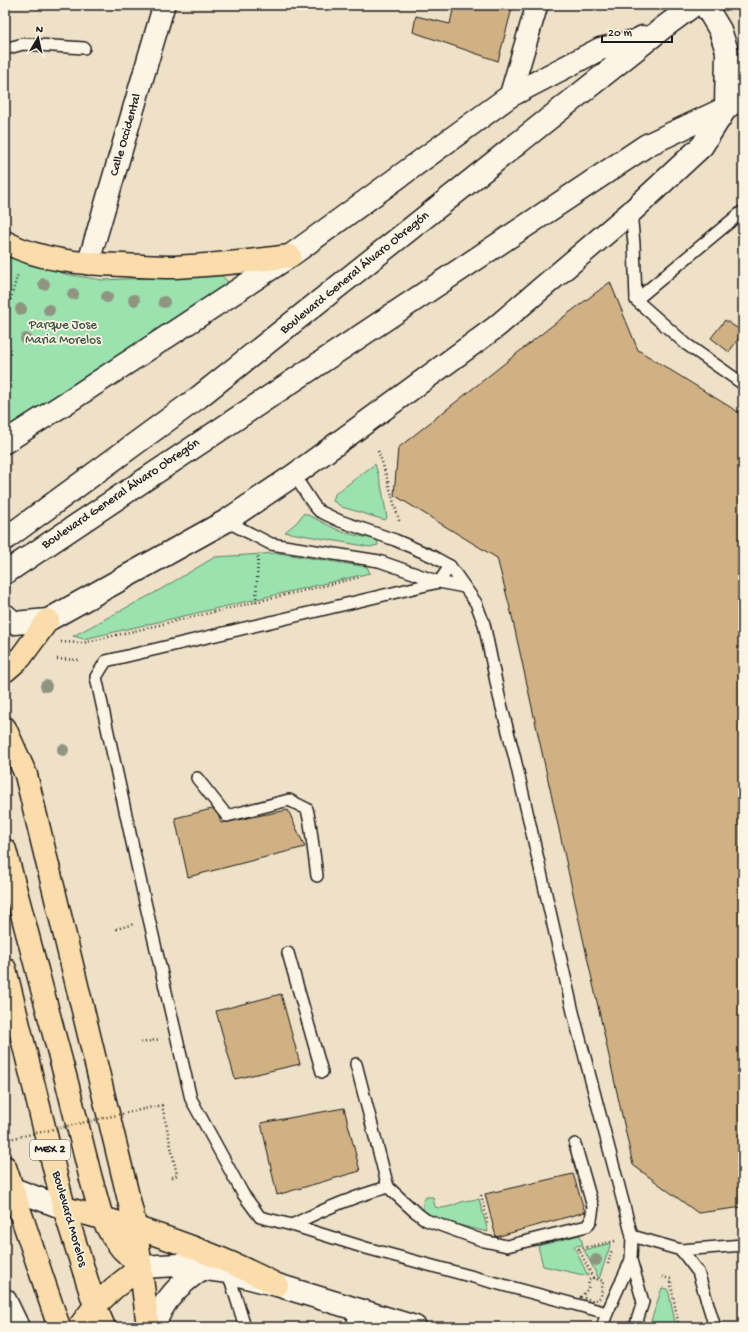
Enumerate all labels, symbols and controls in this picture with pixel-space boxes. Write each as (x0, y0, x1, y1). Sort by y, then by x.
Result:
north arrow (18, 18, 58, 58)
scale bar (602, 18, 672, 44)
text: N (35, 24, 44, 37)
text: 20 m (608, 27, 633, 41)
street label: Calle Occidental (107, 92, 145, 178)
street label: Boulevard General Álvaro Obregón (276, 207, 433, 338)
park label: Parque Jose Maria Morelos (25, 318, 102, 348)
street label: Boulevard General Álvaro Obregón (38, 434, 203, 553)
road number: MEX 2 (30, 1140, 70, 1160)
street label: Boulevard Morelos (48, 1168, 90, 1270)

